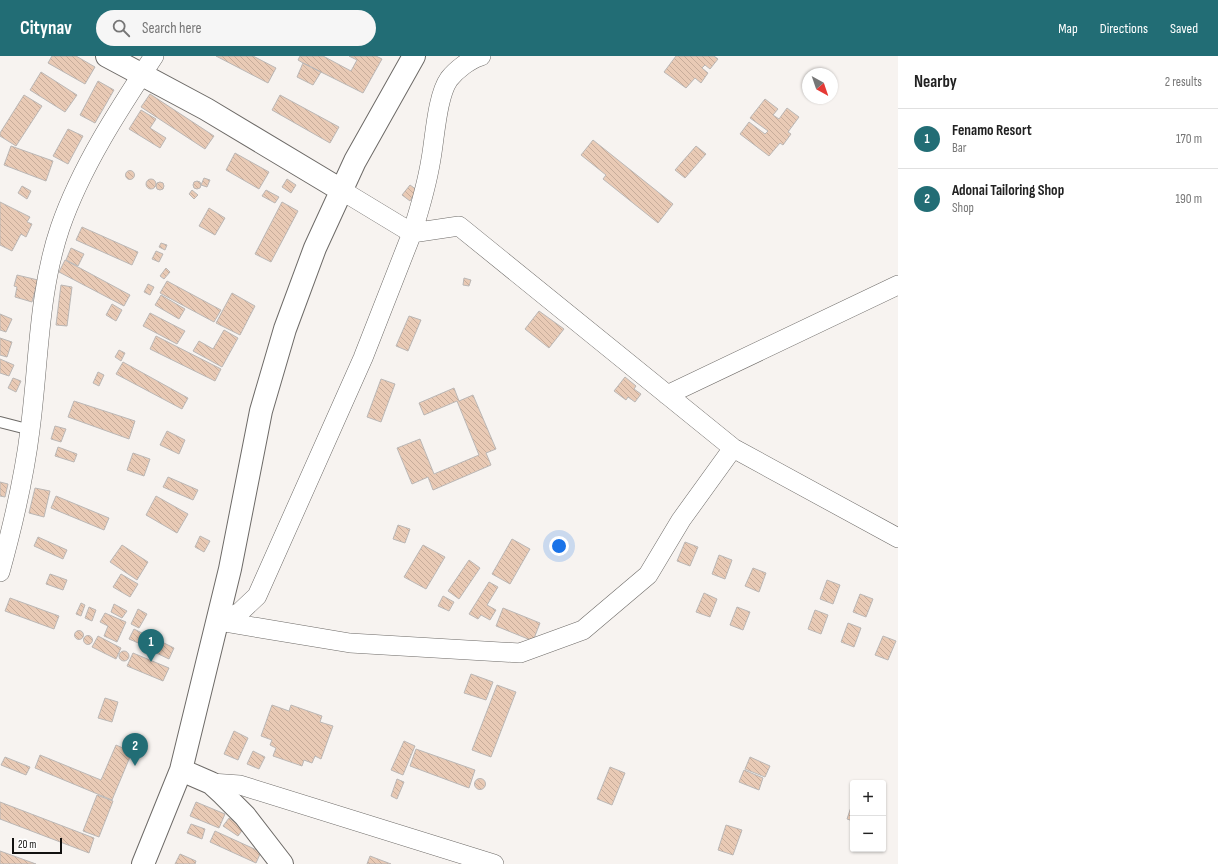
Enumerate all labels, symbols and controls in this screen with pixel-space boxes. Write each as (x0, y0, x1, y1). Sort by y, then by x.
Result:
search box (96, 10, 376, 46)
text: Citynav (20, 17, 72, 40)
icon: search (110, 17, 132, 39)
text: Search here (142, 19, 202, 38)
text: Map (1058, 20, 1078, 37)
text: Directions (1100, 20, 1148, 37)
text: Saved (1170, 20, 1198, 37)
north arrow (802, 68, 838, 104)
text: Nearby (914, 72, 957, 92)
text: 2 results (1165, 74, 1202, 90)
text: Fenamo Resort (952, 121, 1032, 140)
text: 1 (924, 131, 930, 147)
text: 170 m (1176, 131, 1202, 147)
text: Bar (952, 140, 967, 156)
text: Adonai Tailoring Shop (952, 181, 1064, 200)
text: 2 (924, 191, 930, 207)
text: 190 m (1175, 191, 1202, 207)
text: Shop (952, 200, 974, 216)
your location (549, 536, 569, 556)
pin: 1 (138, 629, 164, 662)
pin: 2 (122, 733, 148, 766)
map controls (850, 780, 886, 852)
button: + (850, 780, 886, 816)
button: − (850, 816, 886, 852)
scale bar (12, 836, 62, 855)
text: 20 m (18, 838, 36, 851)

